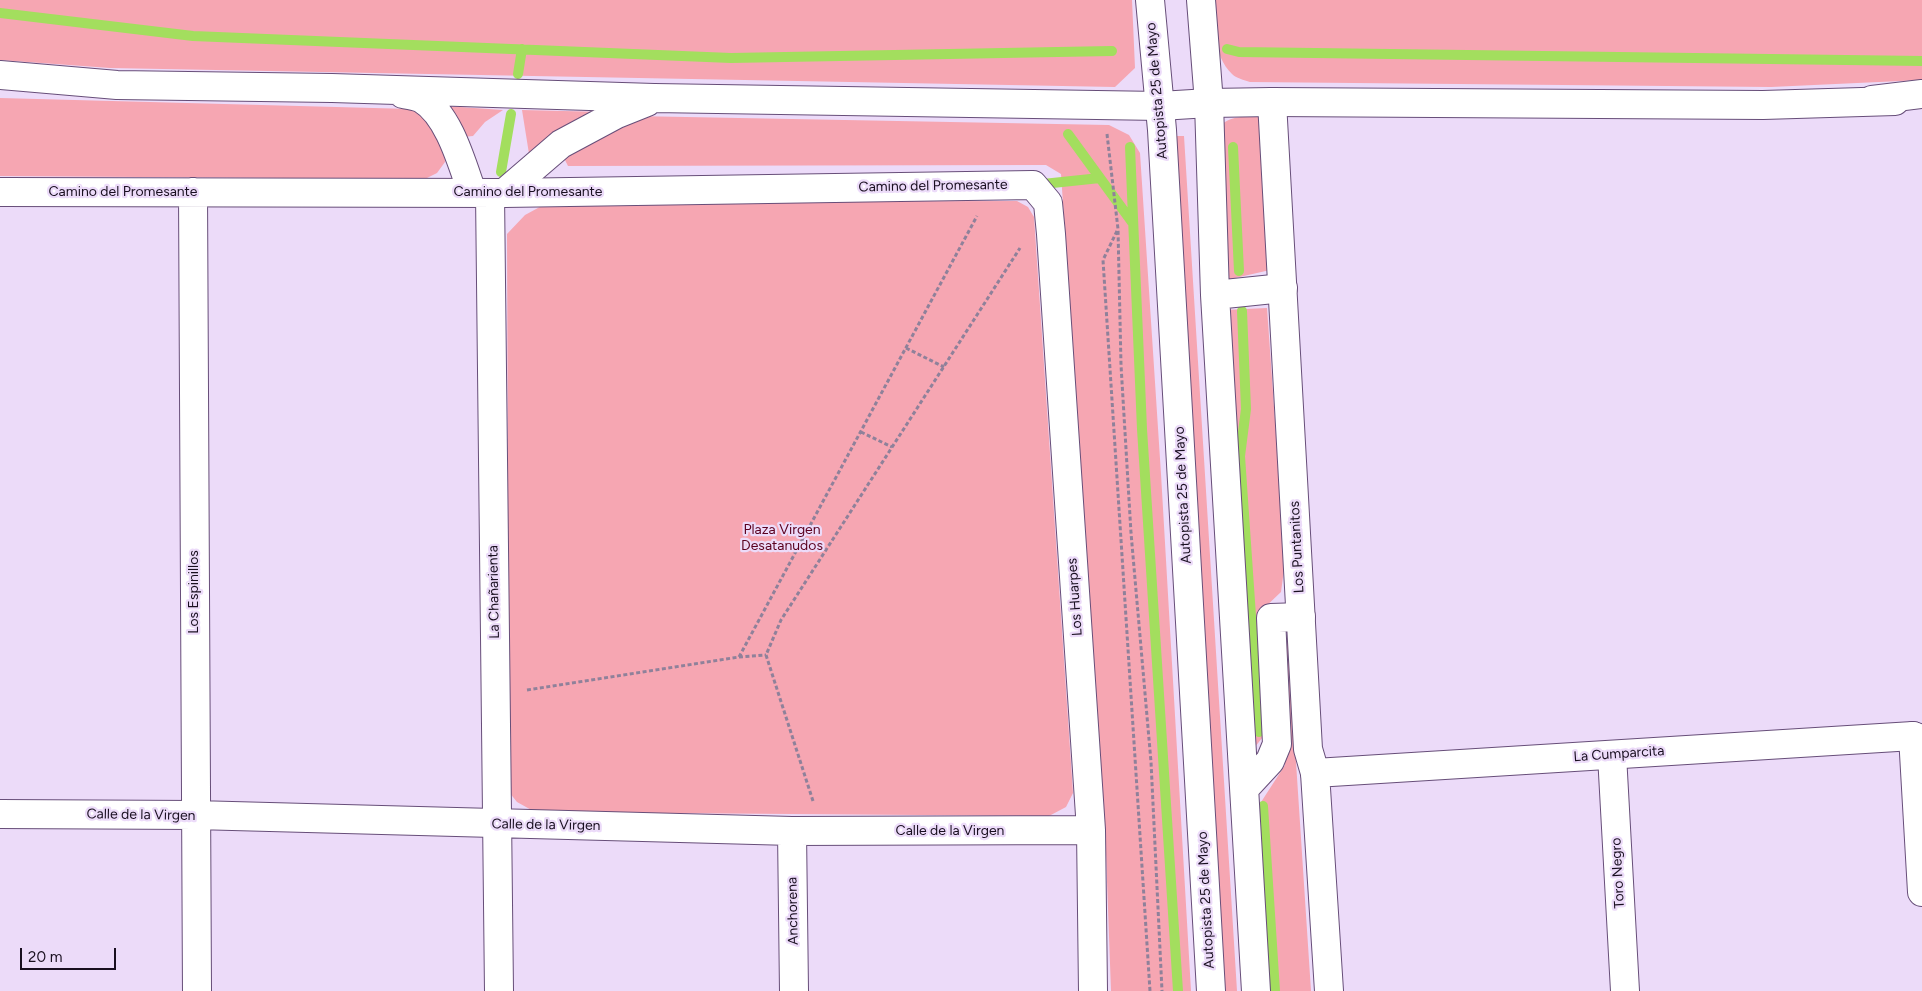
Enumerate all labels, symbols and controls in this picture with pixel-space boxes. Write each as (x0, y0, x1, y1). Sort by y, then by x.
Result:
street label: Autopista 25 de Mayo (1143, 22, 1171, 160)
street label: Camino del Promesante (858, 176, 1008, 196)
street label: Camino del Promesante (48, 184, 198, 200)
street label: Camino del Promesante (453, 184, 603, 200)
street label: Autopista 25 de Mayo (1171, 426, 1195, 564)
street label: Los Puntanitos (1286, 500, 1308, 594)
park label: Plaza Virgen Desatanudos (741, 522, 823, 554)
street label: La Chañarienta (485, 545, 503, 639)
street label: Los Espinillos (186, 550, 202, 634)
street label: Los Huarpes (1064, 557, 1086, 637)
street label: La Cumparcita (1573, 742, 1665, 766)
street label: Calle de la Virgen (86, 806, 196, 824)
street label: Calle de la Virgen (491, 816, 601, 834)
street label: Calle de la Virgen (896, 823, 1004, 839)
street label: Autopista 25 de Mayo (1194, 831, 1218, 969)
street label: Toro Negro (1608, 837, 1628, 909)
street label: Anchorena (784, 877, 802, 945)
scale bar (22, 938, 119, 970)
text: 20 m (28, 948, 62, 966)

